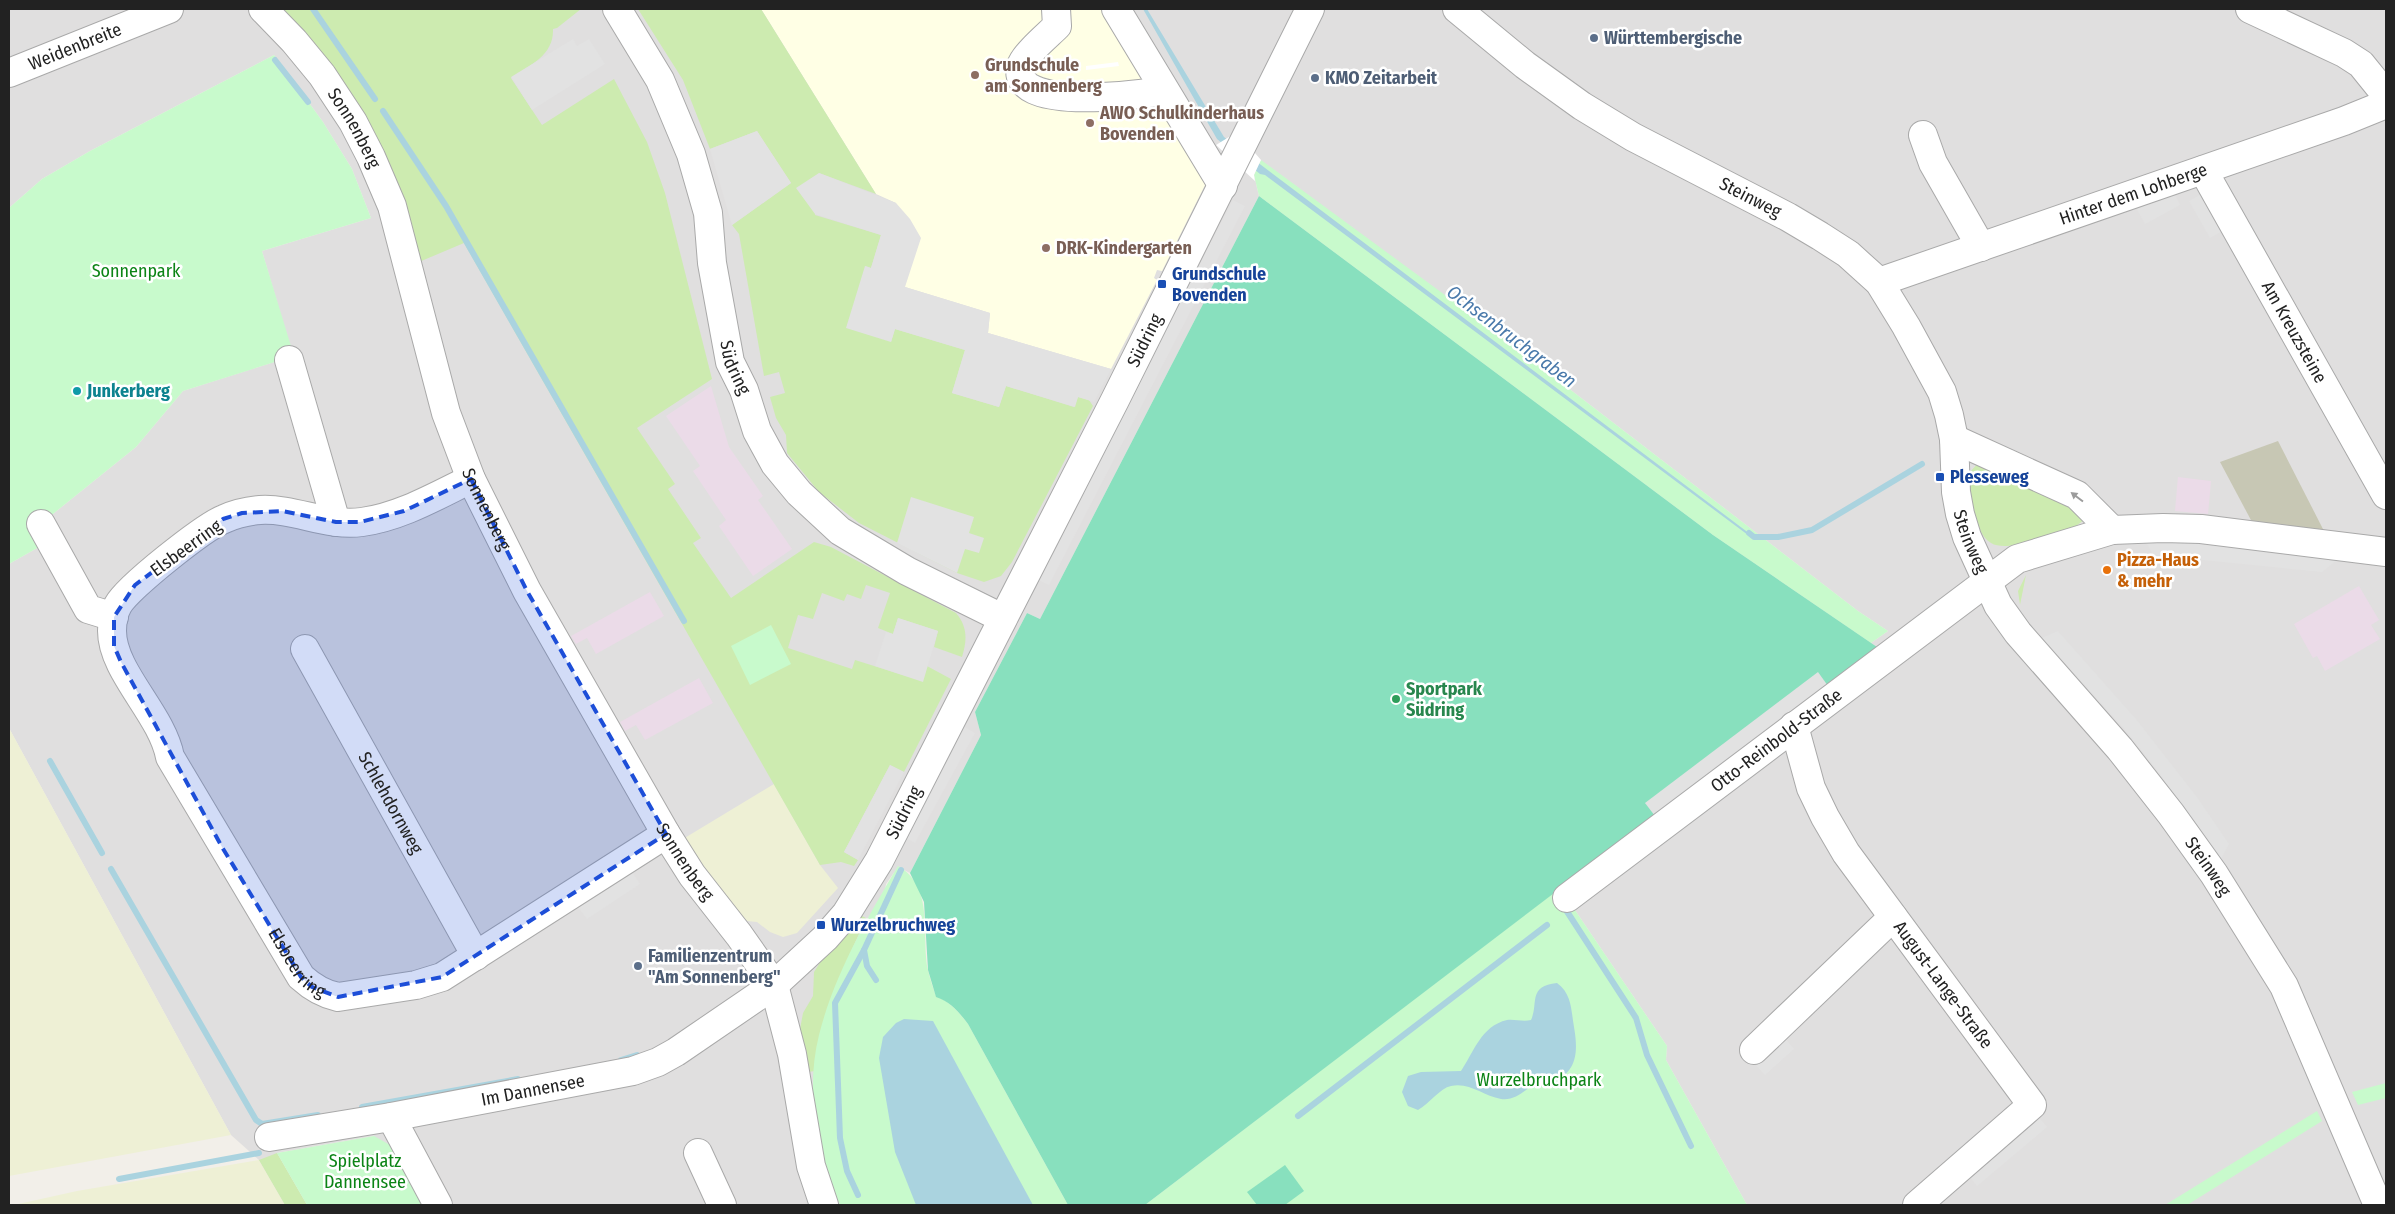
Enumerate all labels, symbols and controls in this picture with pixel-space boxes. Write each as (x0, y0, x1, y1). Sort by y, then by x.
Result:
street label: Weidenbreite (25, 18, 125, 75)
place label: Württembergische (1604, 27, 1742, 49)
marker: Württembergische (1588, 32, 1600, 44)
place label: Grundschule am Sonnenberg (985, 54, 1102, 97)
place label: KMO Zeitarbeit (1325, 67, 1438, 89)
marker: Grundschule am Sonnenberg (969, 69, 981, 81)
marker: KMO Zeitarbeit (1309, 72, 1321, 84)
street label: Sonnenberg (323, 84, 386, 172)
place label: AWO Schulkinderhaus Bovenden (1099, 102, 1264, 145)
marker: AWO Schulkinderhaus Bovenden (1084, 117, 1096, 129)
street label: Hinter dem Lohberge (2056, 158, 2210, 230)
street label: Steinweg (1716, 172, 1785, 223)
place label: DRK-Kindergarten (1056, 237, 1192, 259)
marker: DRK-Kindergarten (1040, 242, 1052, 254)
park label: Sonnenpark (92, 260, 181, 282)
place label: Grundschule Bovenden (1172, 263, 1266, 306)
street label: Am Kreuzsteine (2257, 277, 2332, 387)
marker: Grundschule Bovenden (1156, 278, 1168, 290)
water label: Ochsenbruchgraben (1442, 280, 1581, 393)
street label: Südring (1122, 310, 1167, 371)
street label: Südring (715, 339, 756, 399)
place label: Junkerberg (86, 380, 170, 402)
marker: Junkerberg (71, 385, 83, 397)
street label: Sonnenberg (457, 465, 516, 554)
place label: Plesseweg (1950, 466, 2029, 488)
marker: Plesseweg (1934, 471, 1946, 483)
one-way arrow (2070, 492, 2084, 502)
street label: Steinweg (1948, 507, 1993, 577)
street label: Elsbeerring (146, 514, 227, 581)
place label: Pizza-Haus & mehr (2117, 549, 2199, 592)
marker: Pizza-Haus & mehr (2101, 564, 2113, 576)
place label: Sportpark Südring (1406, 678, 1483, 721)
street label: Otto-Reinbold-Straße (1706, 684, 1846, 797)
marker: Sportpark Südring (1390, 693, 1402, 705)
street label: Schlehdornweg (353, 748, 428, 858)
street label: Südring (881, 782, 927, 843)
street label: Sonnenberg (651, 819, 719, 906)
street label: Steinweg (2180, 833, 2236, 900)
place label: Wurzelbruchweg (831, 914, 955, 936)
street label: August-Lange-Straße (1889, 917, 1998, 1053)
marker: Wurzelbruchweg (815, 919, 827, 931)
street label: Elsbeerring (263, 924, 330, 1003)
place label: Familienzentrum "Am Sonnenberg" (648, 945, 781, 988)
marker: Familienzentrum "Am Sonnenberg" (632, 960, 644, 972)
street label: Im Dannensee (479, 1069, 586, 1111)
park label: Wurzelbruchpark (1477, 1069, 1602, 1091)
park label: Spielplatz Dannensee (324, 1150, 406, 1193)

